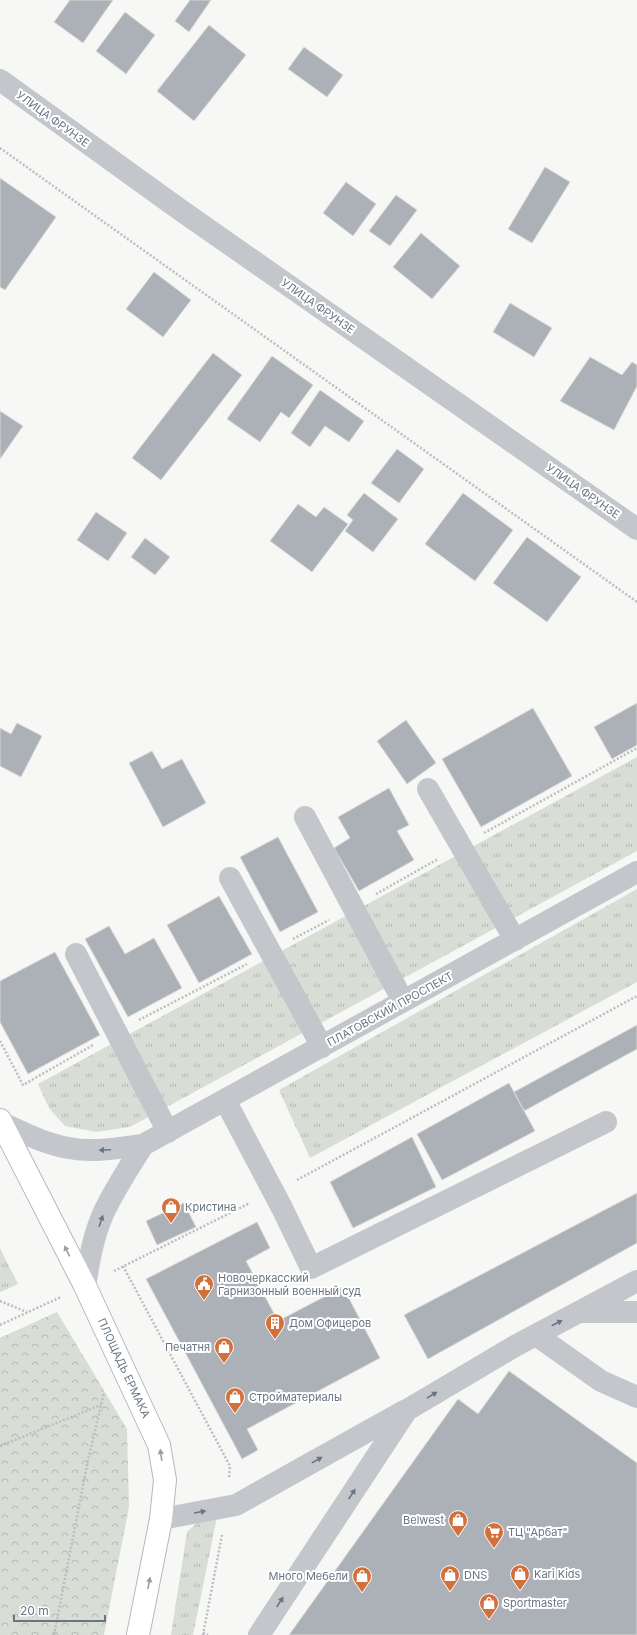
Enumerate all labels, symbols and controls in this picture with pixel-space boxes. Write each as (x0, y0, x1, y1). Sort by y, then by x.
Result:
street label: УЛИЦА ФРУНЗЕ (14, 88, 92, 150)
street label: УЛИЦА ФРУНЗЕ (278, 275, 358, 337)
street label: УЛИЦА ФРУНЗЕ (543, 460, 623, 522)
street label: ПЛАТОВСКИЙ ПРОСПЕКТ (325, 969, 455, 1049)
one-way arrow (99, 1146, 111, 1153)
shop icon: Кристина (160, 1196, 182, 1224)
place label: Кристина (185, 1200, 236, 1214)
one-way arrow (98, 1214, 104, 1226)
one-way arrow (64, 1245, 70, 1257)
place label: Новочеркасский Гарнизонный военный суд (218, 1271, 361, 1298)
public building icon: Новочеркасский Гарнизонный военный суд (193, 1273, 215, 1301)
building icon: Дом Офицеров (264, 1312, 286, 1340)
street label: ПЛОЩАДЬ ЕРМАКА (95, 1316, 153, 1420)
place label: Дом Офицеров (289, 1316, 371, 1330)
one-way arrow (551, 1320, 563, 1326)
shop icon: Печатня (213, 1336, 235, 1364)
place label: Печатня (165, 1340, 210, 1354)
shop icon: Стройматериалы (224, 1386, 246, 1414)
place label: Стройматериалы (249, 1390, 342, 1404)
one-way arrow (426, 1391, 438, 1398)
one-way arrow (158, 1449, 164, 1461)
one-way arrow (311, 1457, 323, 1463)
one-way arrow (348, 1488, 355, 1500)
one-way arrow (194, 1509, 206, 1515)
shop icon: Belwest (447, 1509, 469, 1537)
place label: Belwest (403, 1513, 444, 1527)
supermarket icon: ТЦ "Арбат" (483, 1521, 505, 1549)
place label: ТЦ "Арбат" (508, 1525, 568, 1539)
shop icon: Kari Kids (509, 1563, 531, 1591)
shop icon: DNS (439, 1564, 461, 1592)
shop icon: Много Мебели (351, 1565, 373, 1593)
place label: Kari Kids (534, 1567, 581, 1581)
place label: DNS (464, 1568, 487, 1582)
place label: Много Мебели (269, 1569, 348, 1583)
one-way arrow (146, 1577, 152, 1589)
shop icon: Sportmaster (478, 1592, 500, 1620)
place label: Sportmaster (503, 1596, 567, 1610)
scale bar (14, 1597, 105, 1623)
one-way arrow (276, 1597, 284, 1608)
text: 20 m (20, 1603, 49, 1618)

